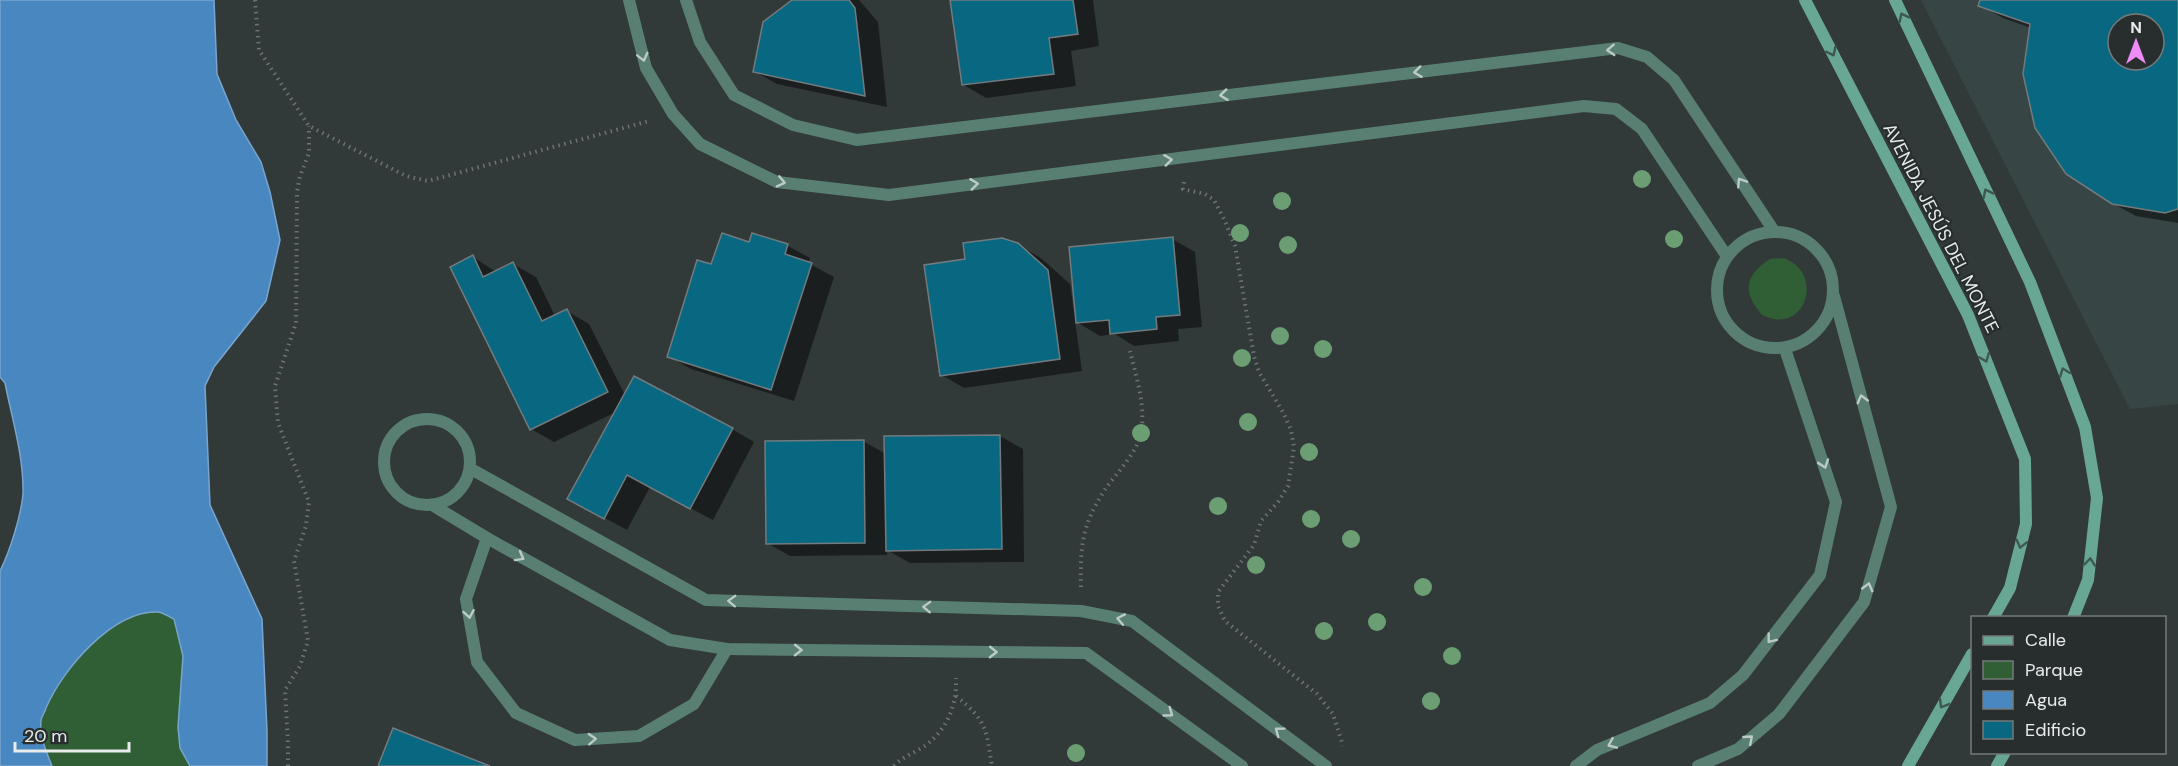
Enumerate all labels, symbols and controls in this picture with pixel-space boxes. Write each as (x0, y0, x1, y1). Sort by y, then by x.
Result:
north arrow (2106, 12, 2166, 72)
one-way arrow (1899, 13, 1911, 24)
text: N (2130, 17, 2142, 38)
one-way arrow (1606, 43, 1615, 56)
one-way arrow (1824, 46, 1836, 57)
one-way arrow (635, 52, 648, 62)
one-way arrow (1413, 65, 1422, 78)
one-way arrow (1219, 89, 1228, 101)
street label: AVENIDA JESÚS DEL MONTE (1878, 119, 2004, 337)
one-way arrow (1163, 154, 1172, 166)
one-way arrow (776, 174, 786, 187)
one-way arrow (1737, 178, 1748, 189)
one-way arrow (969, 179, 979, 191)
one-way arrow (1983, 188, 1995, 199)
one-way arrow (1978, 351, 1990, 362)
one-way arrow (2059, 367, 2072, 378)
one-way arrow (1857, 394, 1869, 405)
one-way arrow (1816, 458, 1829, 469)
one-way arrow (2016, 539, 2029, 549)
one-way arrow (514, 550, 524, 561)
one-way arrow (2083, 557, 2096, 566)
one-way arrow (1861, 582, 1874, 592)
one-way arrow (727, 594, 736, 607)
one-way arrow (922, 601, 931, 613)
one-way arrow (462, 609, 475, 619)
one-way arrow (1116, 613, 1126, 626)
legend (1971, 616, 2166, 754)
text: Calle (2025, 628, 2066, 652)
one-way arrow (1767, 632, 1778, 643)
one-way arrow (794, 644, 803, 656)
one-way arrow (988, 646, 997, 658)
text: Parque (2025, 658, 2083, 682)
text: Agua (2025, 688, 2067, 712)
one-way arrow (1939, 698, 1951, 709)
one-way arrow (1162, 706, 1173, 717)
scale bar (15, 715, 129, 753)
text: Edificio (2025, 718, 2086, 742)
text: 20 m (24, 724, 67, 748)
one-way arrow (1275, 727, 1286, 738)
one-way arrow (588, 732, 597, 745)
one-way arrow (1742, 735, 1753, 746)
one-way arrow (1607, 737, 1618, 749)

